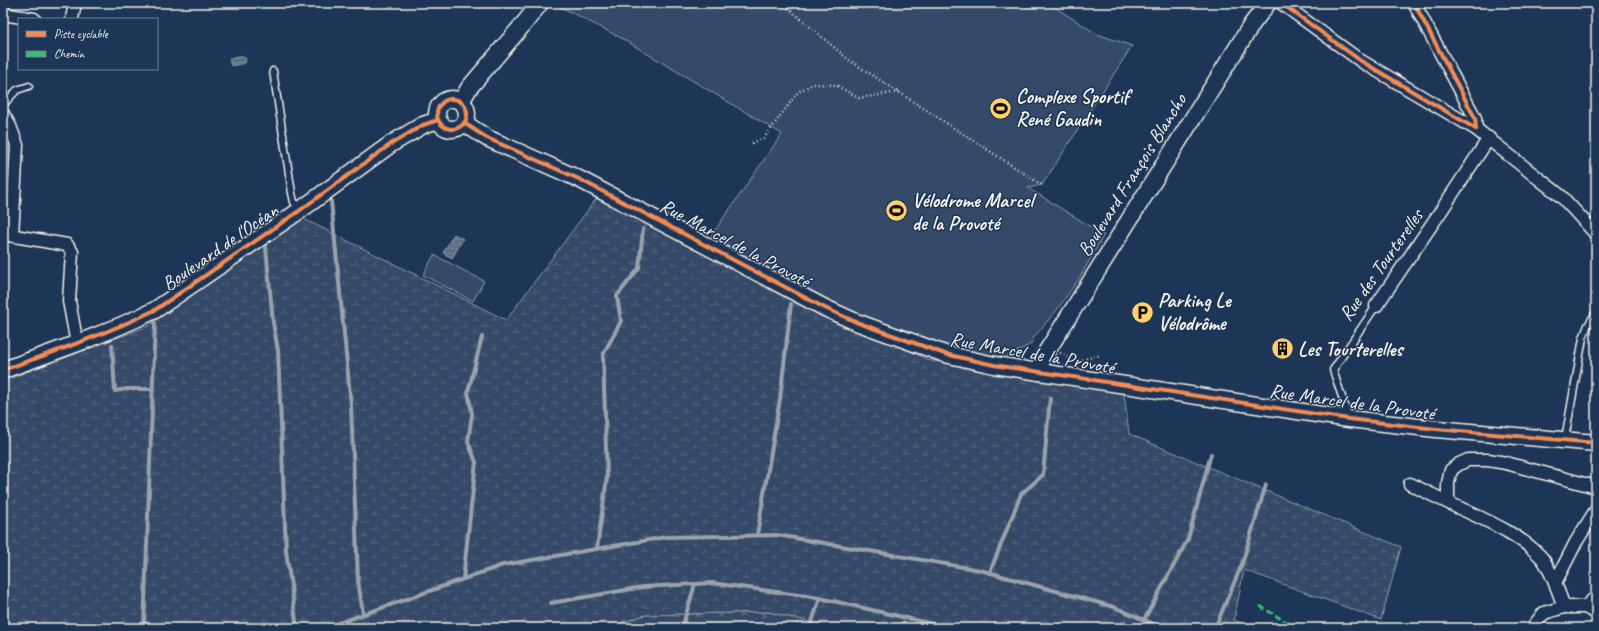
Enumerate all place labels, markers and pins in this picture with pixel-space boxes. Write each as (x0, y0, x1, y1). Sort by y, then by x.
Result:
place label: Complexe Sportif René Gaudin (1016, 84, 1134, 132)
sports icon: Complexe Sportif René Gaudin (988, 95, 1014, 121)
place label: Vélodrome Marcel de la Provoté (912, 188, 1037, 236)
sports icon: Vélodrome Marcel de la Provoté (884, 198, 910, 224)
place label: Parking Le Vélodrôme (1158, 288, 1232, 336)
parking icon: Parking Le Vélodrôme (1130, 299, 1156, 325)
building icon: Les Tourterelles (1270, 336, 1296, 362)
place label: Les Tourterelles (1298, 337, 1404, 362)

